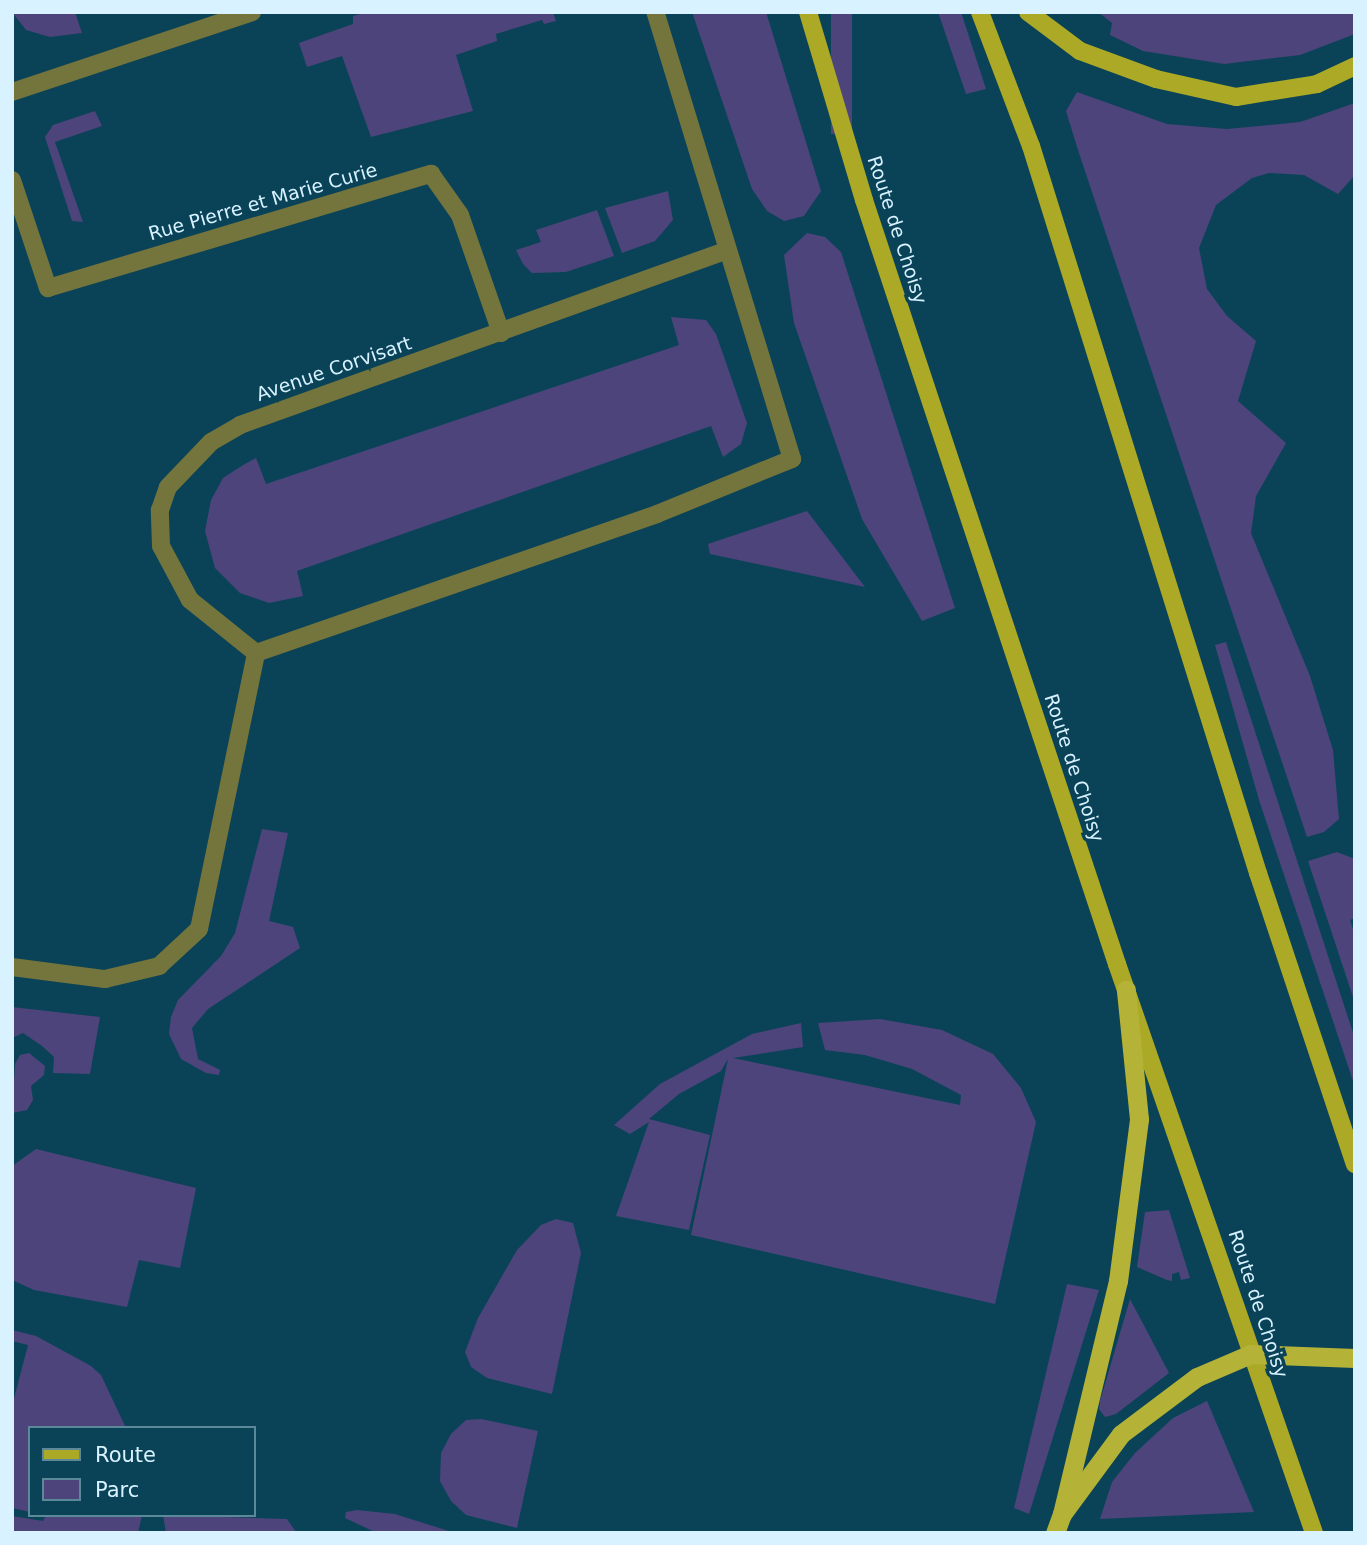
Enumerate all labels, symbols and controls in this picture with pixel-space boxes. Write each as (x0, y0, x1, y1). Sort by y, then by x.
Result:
street label: Route de Choisy (862, 153, 932, 307)
street label: Rue Pierre et Marie Curie (146, 158, 380, 246)
street label: Avenue Corvisart (253, 332, 415, 406)
street label: Route de Choisy (1039, 691, 1109, 845)
street label: Route de Choisy (1223, 1227, 1293, 1381)
legend (28, 1426, 256, 1517)
text: Route (95, 1443, 156, 1467)
text: Parc (95, 1478, 139, 1502)

